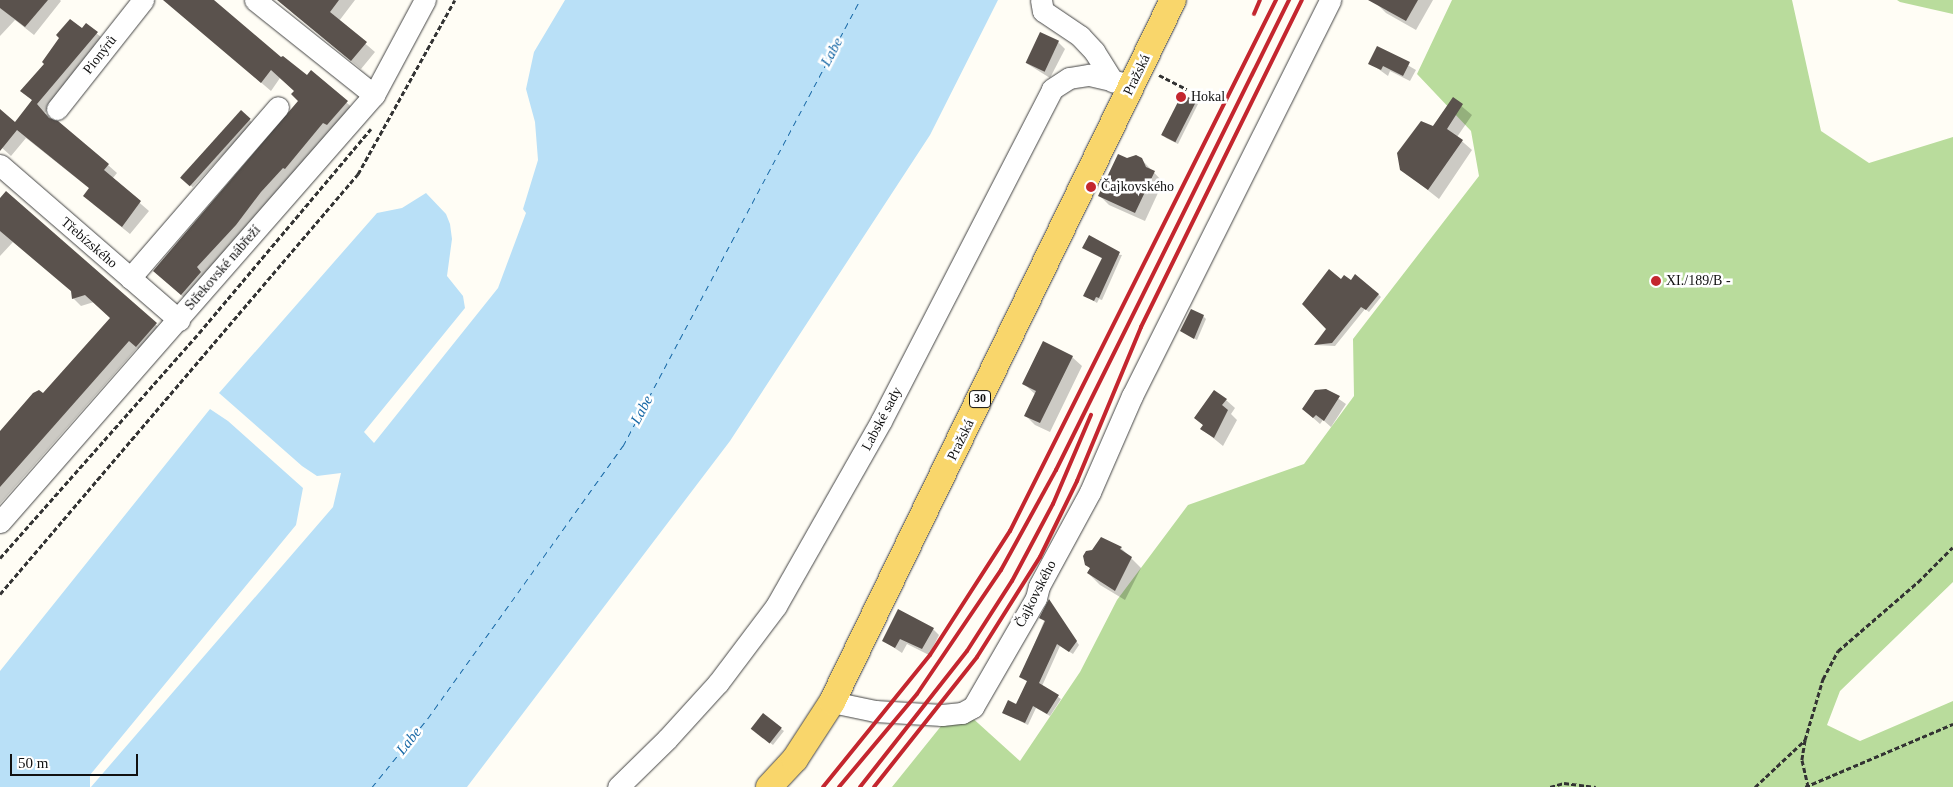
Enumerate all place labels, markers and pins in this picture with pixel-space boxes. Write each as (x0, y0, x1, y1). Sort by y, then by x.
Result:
place label: Hokal (1191, 89, 1225, 105)
marker: Hokal (1175, 91, 1187, 103)
place label: Čajkovského (1101, 179, 1174, 195)
marker: Čajkovského (1085, 181, 1097, 193)
place label: XI./189/B - (1666, 273, 1731, 289)
marker: XI./189/B - (1650, 275, 1662, 287)

